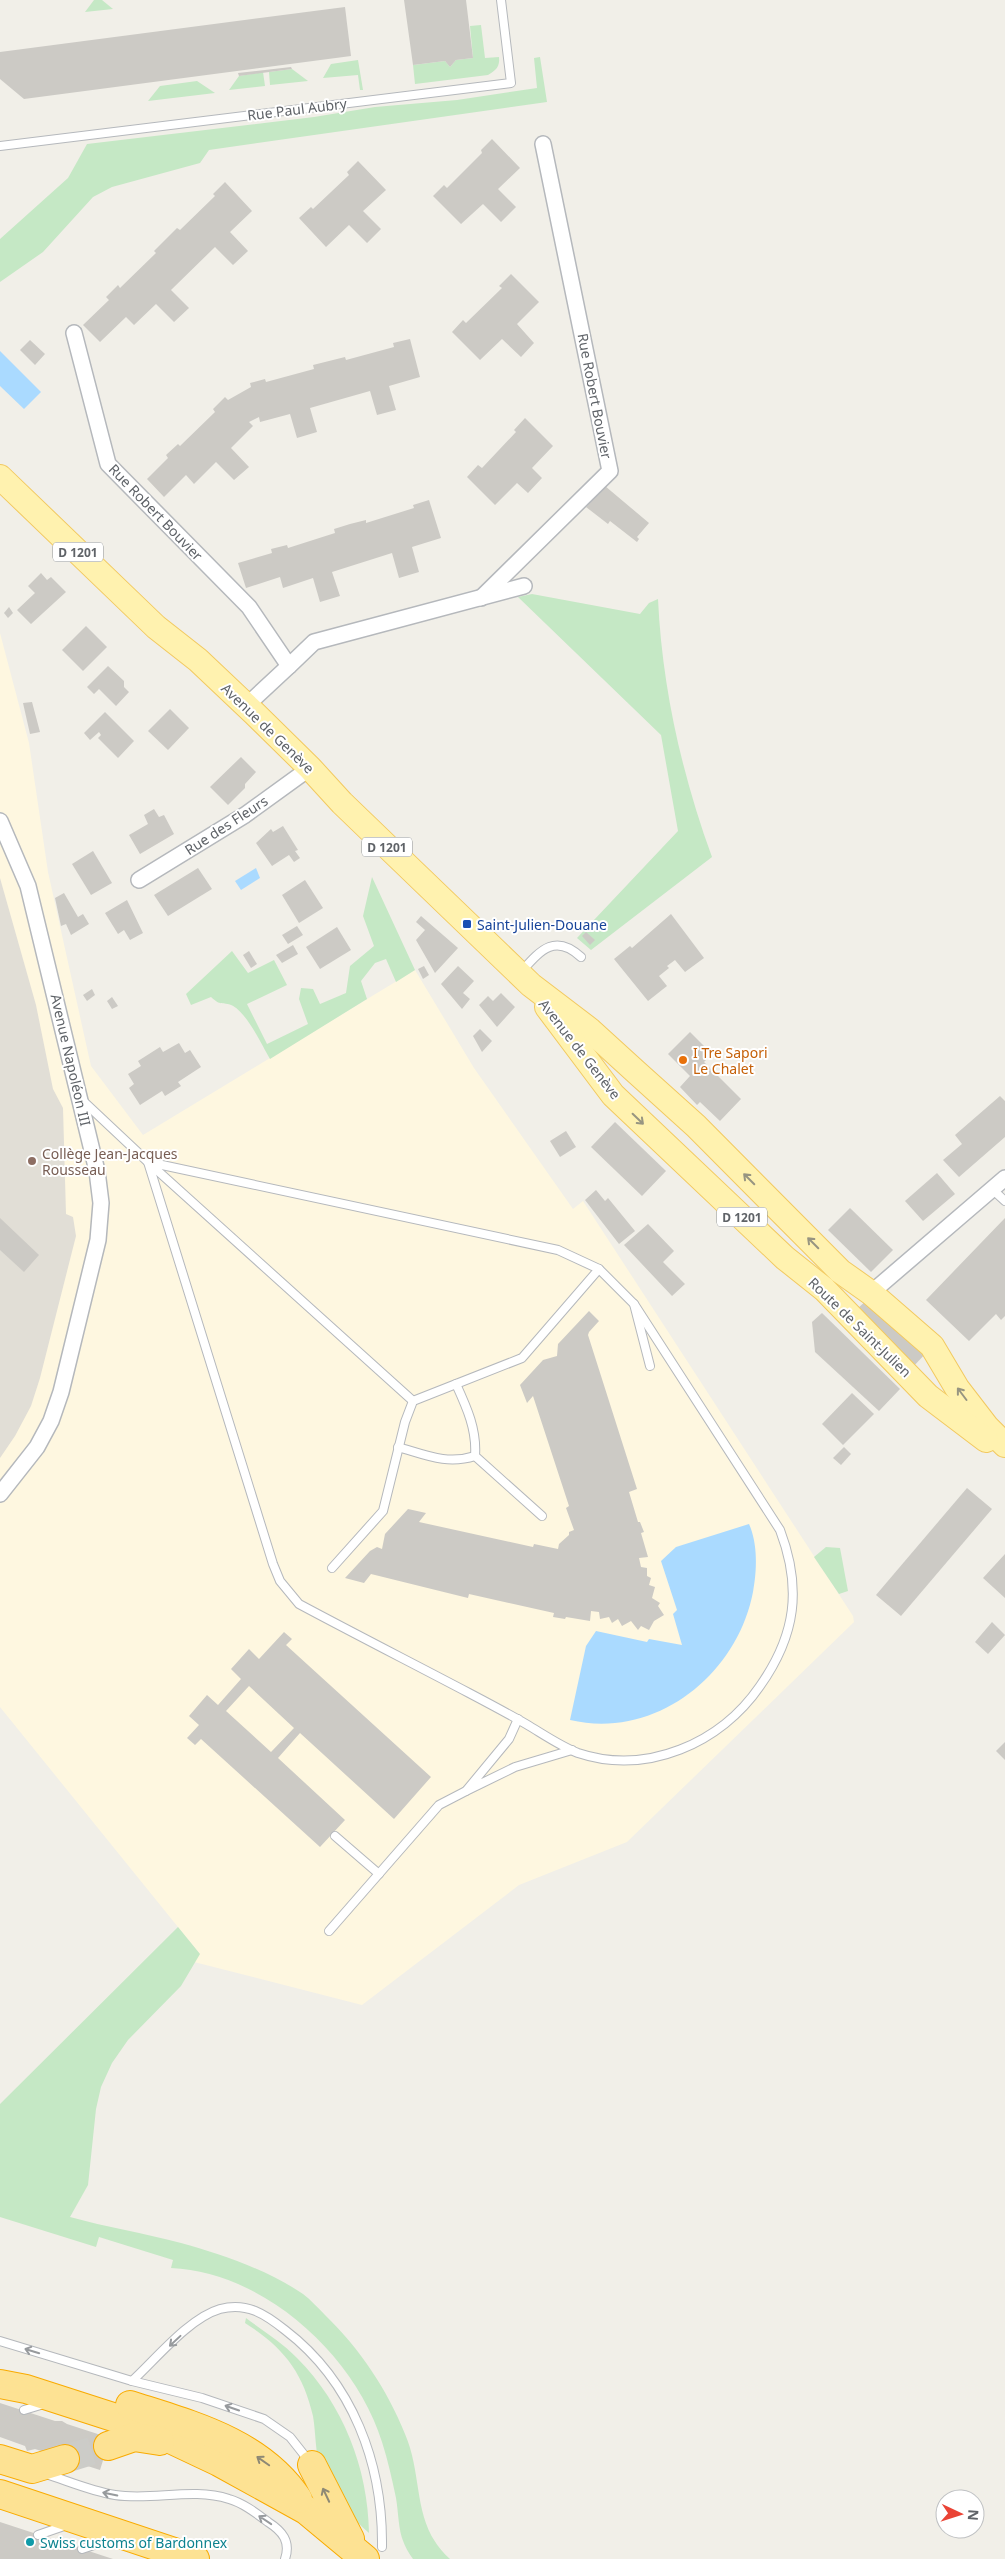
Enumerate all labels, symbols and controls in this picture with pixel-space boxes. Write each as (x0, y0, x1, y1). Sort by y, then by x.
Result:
street label: Rue Paul Aubry (246, 93, 349, 125)
street label: Rue Robert Bouvier (573, 332, 617, 461)
street label: Rue Robert Bouvier (105, 459, 207, 565)
road number: D 1201 (53, 542, 103, 562)
street label: Avenue de Genève (217, 679, 319, 777)
street label: Rue des Fleurs (181, 791, 272, 859)
road number: D 1201 (362, 838, 412, 856)
place label: Saint-Julien-Douane (477, 915, 607, 934)
marker: Saint-Julien-Douane (461, 918, 473, 930)
street label: Avenue Napoléon III (47, 992, 95, 1128)
street label: Avenue de Genève (535, 995, 625, 1103)
place label: I Tre Sapori Le Chalet (693, 1043, 768, 1078)
marker: I Tre Sapori Le Chalet (677, 1054, 689, 1066)
one-way arrow (631, 1113, 644, 1125)
place label: Collège Jean-Jacques Rousseau (42, 1144, 178, 1179)
marker: Collège Jean-Jacques Rousseau (26, 1155, 38, 1167)
one-way arrow (743, 1173, 755, 1185)
road number: D 1201 (717, 1208, 767, 1226)
one-way arrow (806, 1237, 819, 1249)
street label: Route de Saint-Julien (804, 1273, 916, 1381)
one-way arrow (957, 1388, 968, 1401)
one-way arrow (168, 2335, 181, 2347)
one-way arrow (24, 2345, 40, 2355)
one-way arrow (225, 2403, 240, 2412)
one-way arrow (256, 2456, 270, 2466)
one-way arrow (321, 2488, 330, 2503)
one-way arrow (102, 2489, 118, 2498)
north arrow (935, 2489, 985, 2539)
text: N (964, 2509, 983, 2521)
one-way arrow (259, 2515, 273, 2525)
place label: Swiss customs of Bardonnex (40, 2533, 228, 2552)
marker: Swiss customs of Bardonnex (24, 2536, 36, 2548)

